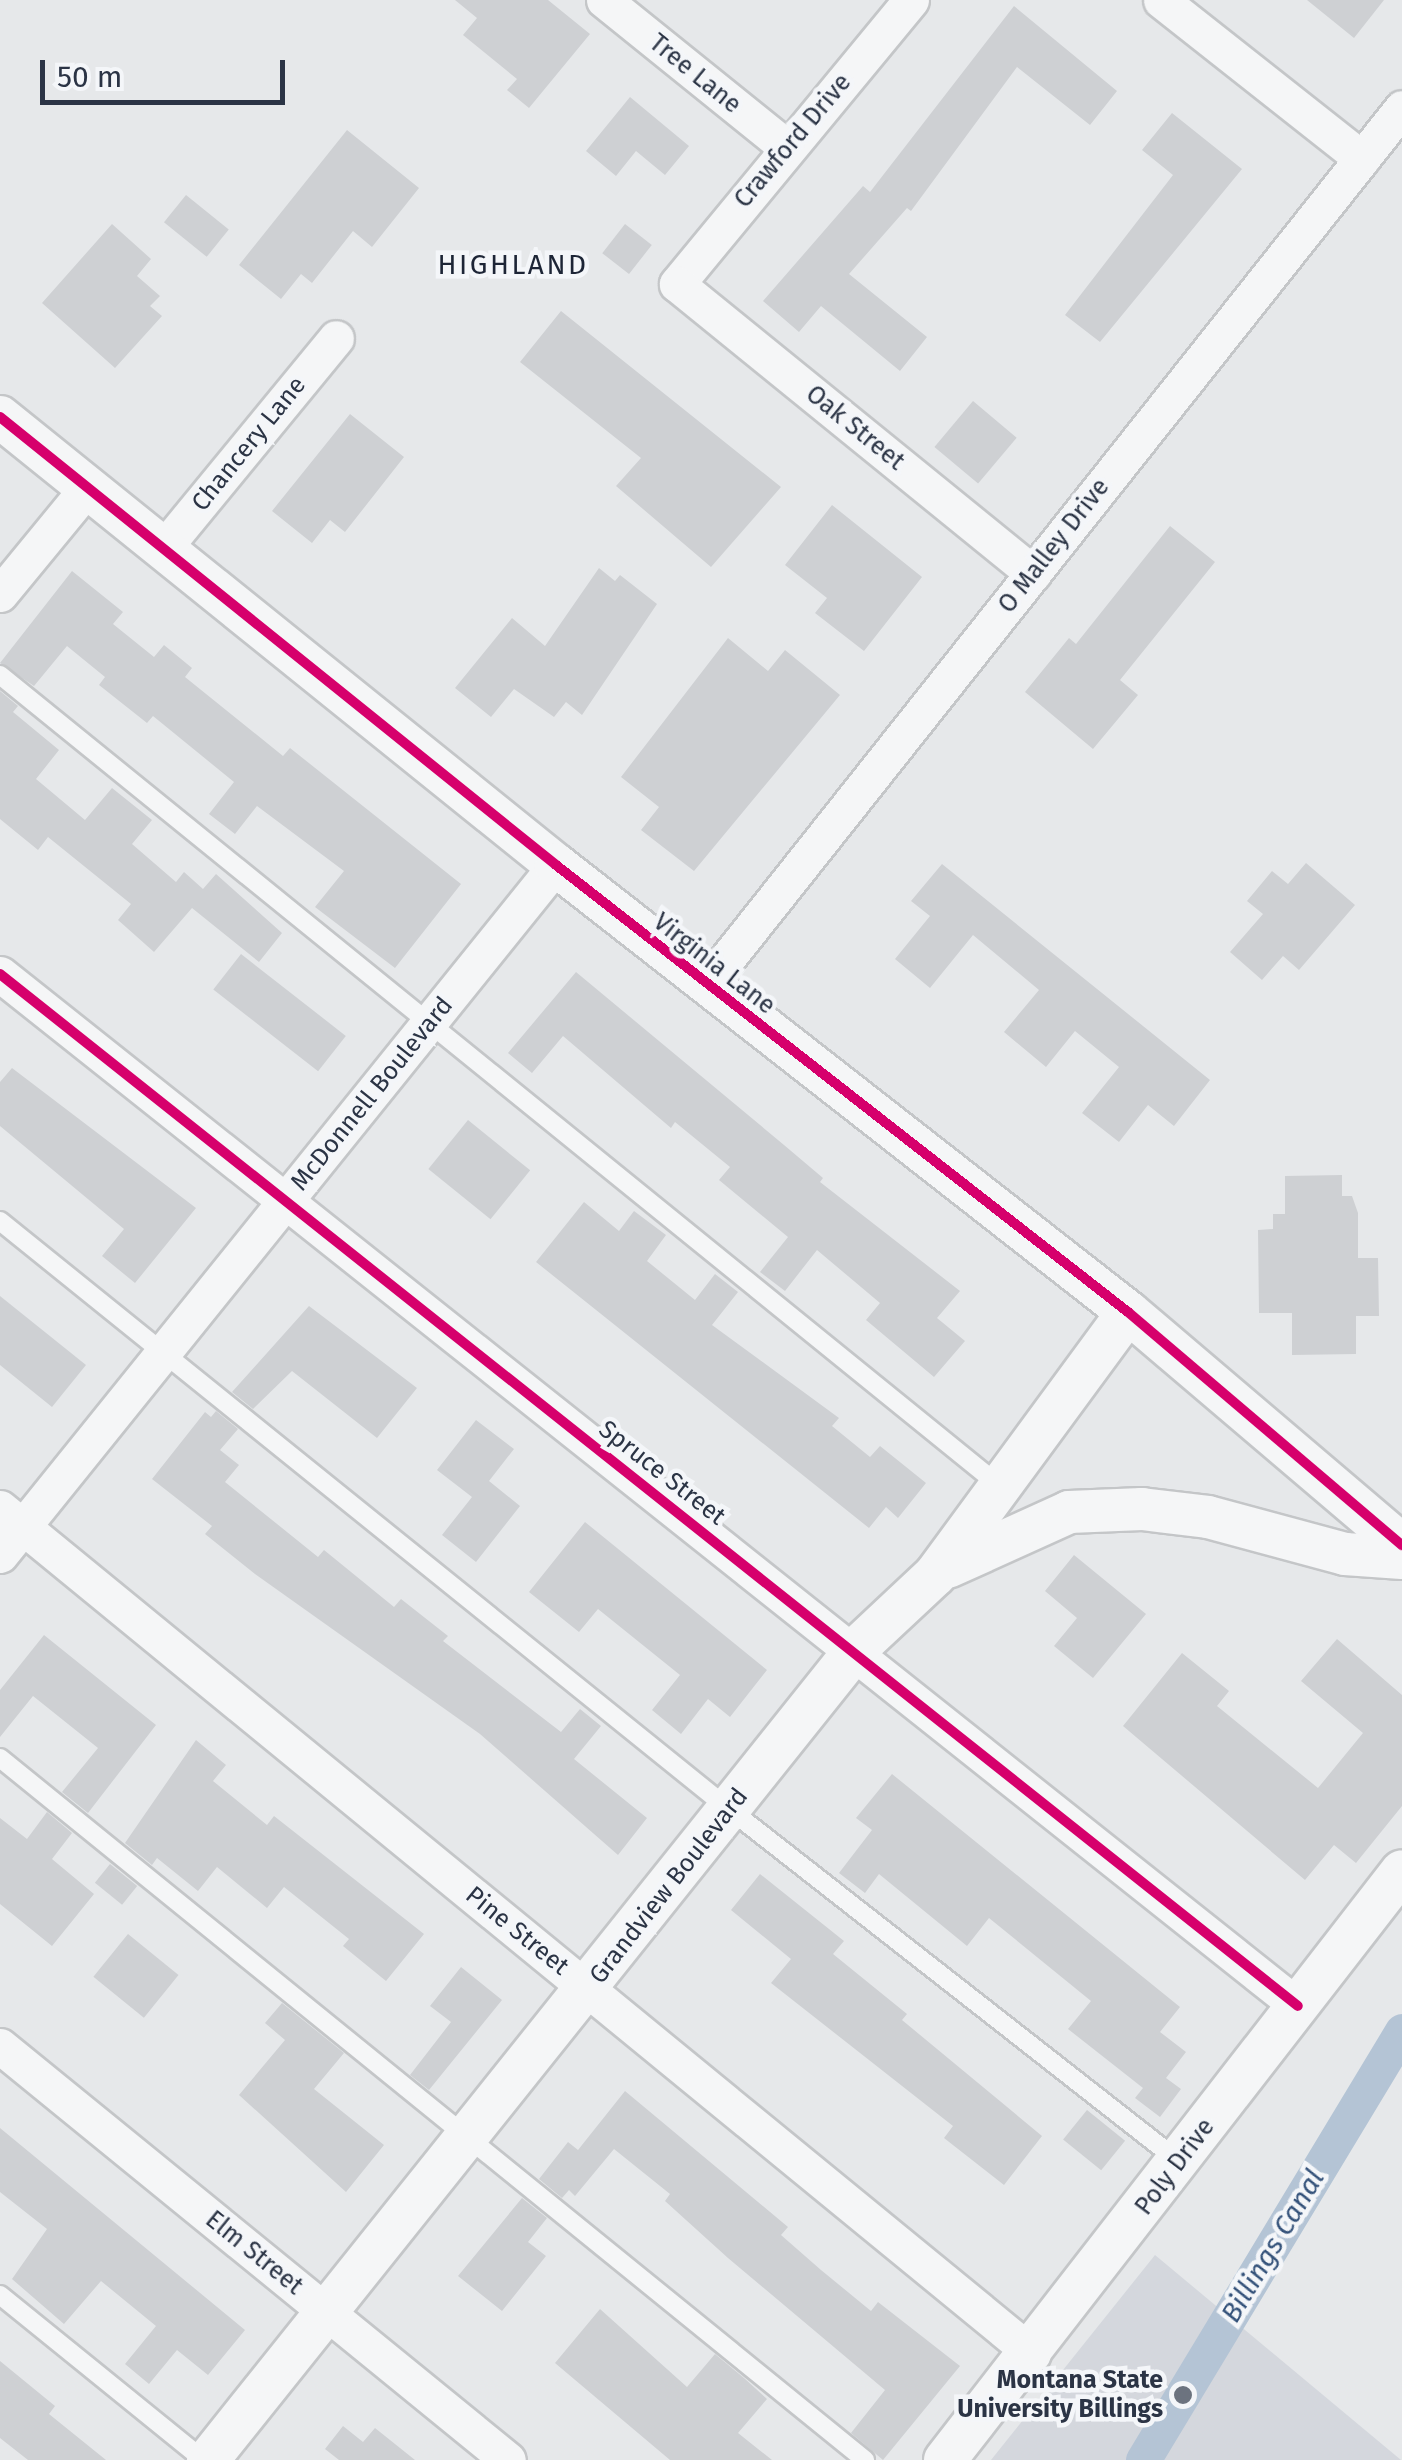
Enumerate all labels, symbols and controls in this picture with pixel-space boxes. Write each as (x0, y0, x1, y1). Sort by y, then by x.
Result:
street label: Tree Lane (643, 28, 747, 120)
scale bar (45, 40, 290, 102)
text: 50 m (57, 59, 122, 95)
street label: Crawford Drive (728, 68, 858, 214)
district label: HIGHLAND (437, 248, 589, 282)
street label: Chancery Lane (186, 371, 312, 517)
street label: Oak Street (800, 379, 910, 477)
street label: O Malley Drive (992, 473, 1116, 619)
street label: Virginia Lane (647, 907, 781, 1021)
street label: McDonnell Boulevard (285, 991, 459, 1197)
street label: Spruce Street (593, 1414, 731, 1532)
street label: Grandview Boulevard (583, 1782, 755, 1990)
street label: Pine Street (459, 1880, 575, 1982)
street label: Poly Drive (1129, 2113, 1221, 2221)
water label: Billings Canal (1214, 2163, 1332, 2329)
street label: Elm Street (199, 2205, 309, 2301)
place label: Montana State University Billings (957, 2366, 1163, 2425)
marker: Montana State University Billings (1172, 2384, 1194, 2406)

